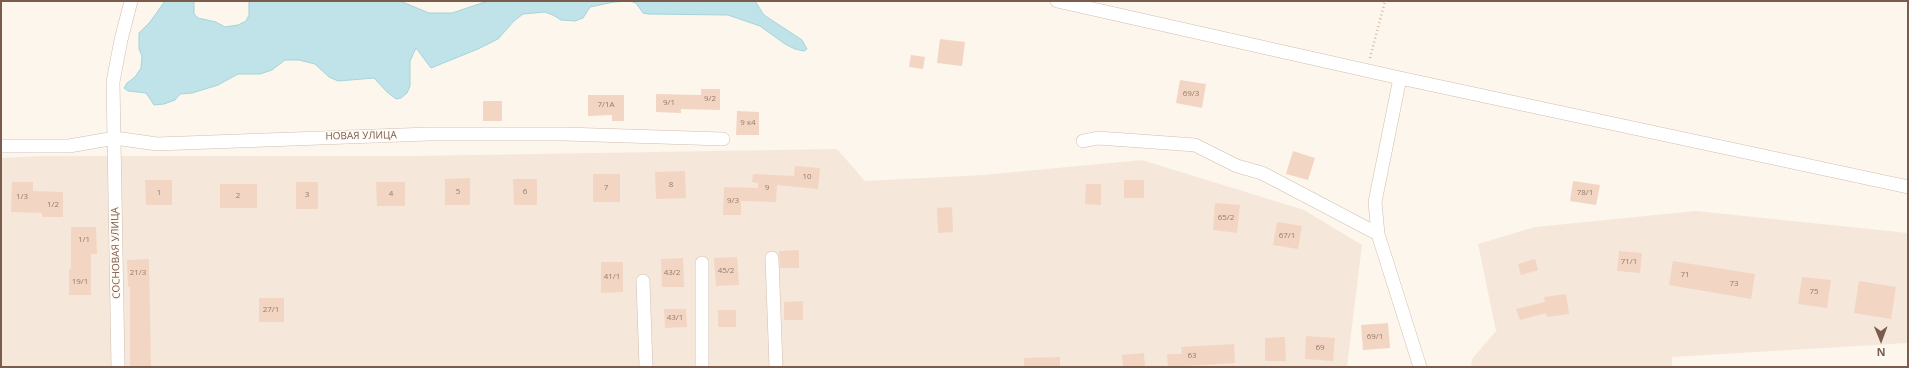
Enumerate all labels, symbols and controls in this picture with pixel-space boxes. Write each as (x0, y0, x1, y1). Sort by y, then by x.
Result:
house number: 69/3 (1183, 89, 1199, 99)
house number: 9/2 (704, 94, 716, 104)
house number: 9/1 (663, 98, 675, 108)
house number: 7/1А (597, 100, 615, 110)
house number: 9 к4 (740, 118, 756, 128)
street label: НОВАЯ УЛИЦА (325, 129, 397, 143)
house number: 10 (802, 172, 812, 182)
house number: 8 (669, 180, 673, 190)
house number: 7 (604, 183, 608, 193)
house number: 9 (765, 183, 769, 193)
house number: 5 (456, 187, 460, 197)
house number: 6 (523, 187, 527, 197)
house number: 1 (157, 188, 161, 198)
house number: 78/1 (1577, 188, 1593, 198)
house number: 4 (389, 189, 393, 199)
house number: 3 (305, 190, 309, 200)
house number: 2 (236, 191, 240, 201)
house number: 1/3 (16, 192, 28, 202)
house number: 9/3 (727, 196, 739, 206)
house number: 1/2 (47, 200, 59, 210)
street label: СОСНОВАЯ УЛИЦА (109, 207, 123, 299)
house number: 65/2 (1218, 213, 1234, 223)
house number: 67/1 (1279, 231, 1295, 241)
house number: 1/1 (78, 235, 90, 245)
house number: 71/1 (1621, 257, 1637, 267)
house number: 45/2 (718, 266, 734, 276)
house number: 21/3 (130, 268, 146, 278)
house number: 43/2 (664, 268, 680, 278)
house number: 71 (1680, 270, 1690, 280)
house number: 41/1 (604, 272, 620, 282)
house number: 19/1 (72, 277, 88, 287)
house number: 73 (1729, 279, 1739, 289)
house number: 75 (1809, 287, 1819, 297)
house number: 27/1 (263, 305, 279, 315)
house number: 43/1 (667, 313, 683, 323)
north arrow (1861, 320, 1901, 360)
house number: 69/1 (1367, 332, 1383, 342)
house number: 69 (1315, 343, 1325, 353)
text: N (1877, 345, 1886, 360)
house number: 63 (1187, 351, 1197, 361)

